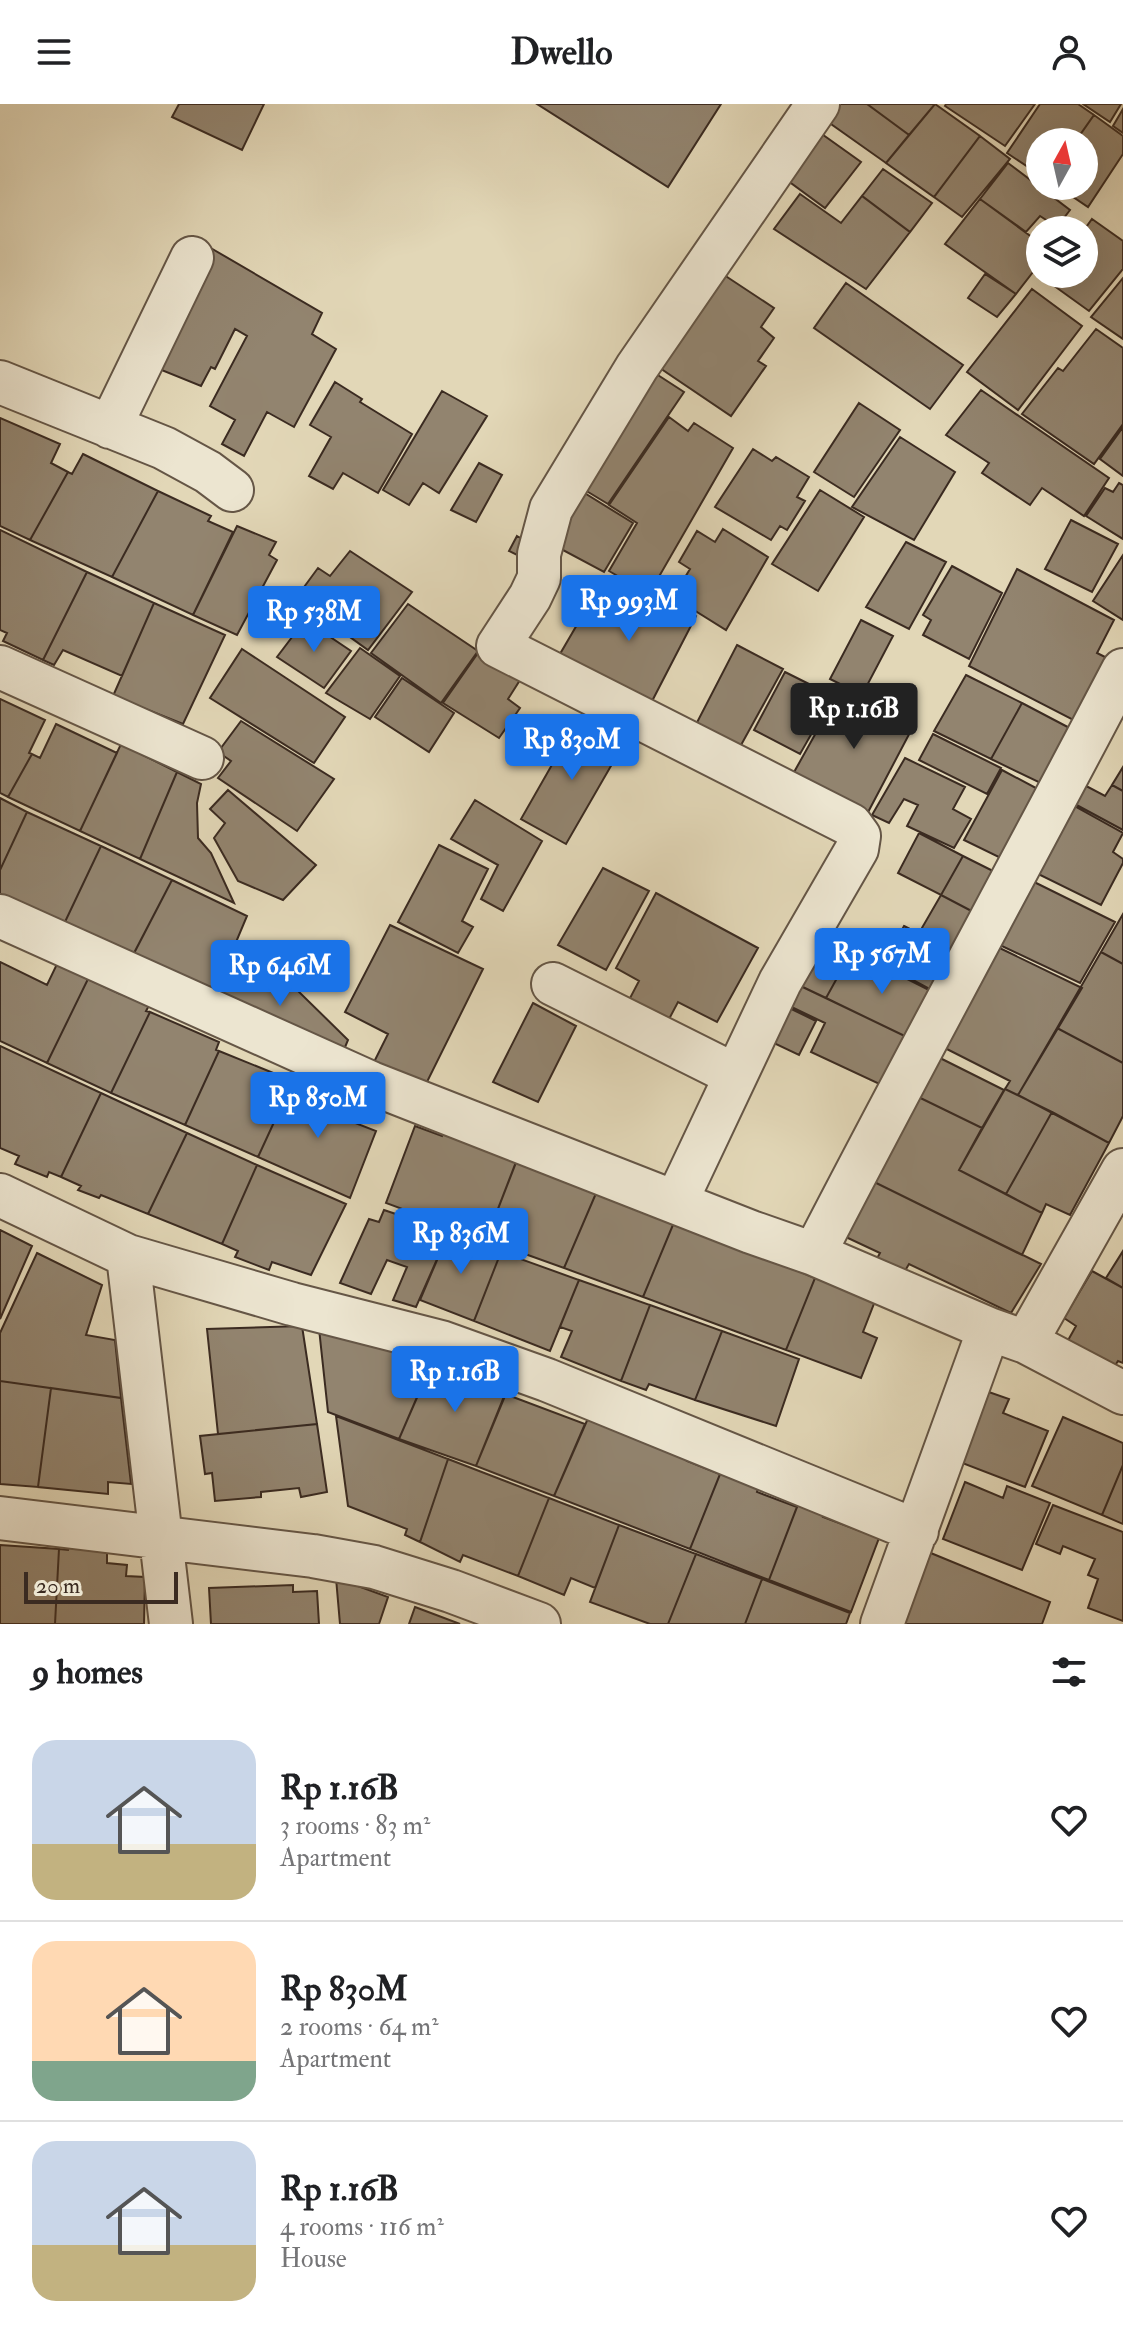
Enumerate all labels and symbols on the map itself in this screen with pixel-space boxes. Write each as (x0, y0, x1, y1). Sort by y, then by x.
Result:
north arrow (1026, 128, 1098, 200)
pin: Rp 993M (555, 575, 703, 643)
pin: Rp 538M (240, 586, 388, 654)
pin: Rp 1.16B (771, 683, 937, 751)
pin: Rp 830M (498, 714, 646, 782)
pin: Rp 567M (808, 928, 956, 996)
pin: Rp 646M (206, 940, 354, 1008)
pin: Rp 850M (244, 1072, 392, 1140)
pin: Rp 836M (387, 1208, 535, 1276)
pin: Rp 1.16B (372, 1346, 538, 1414)
scale bar (24, 1568, 178, 1604)

